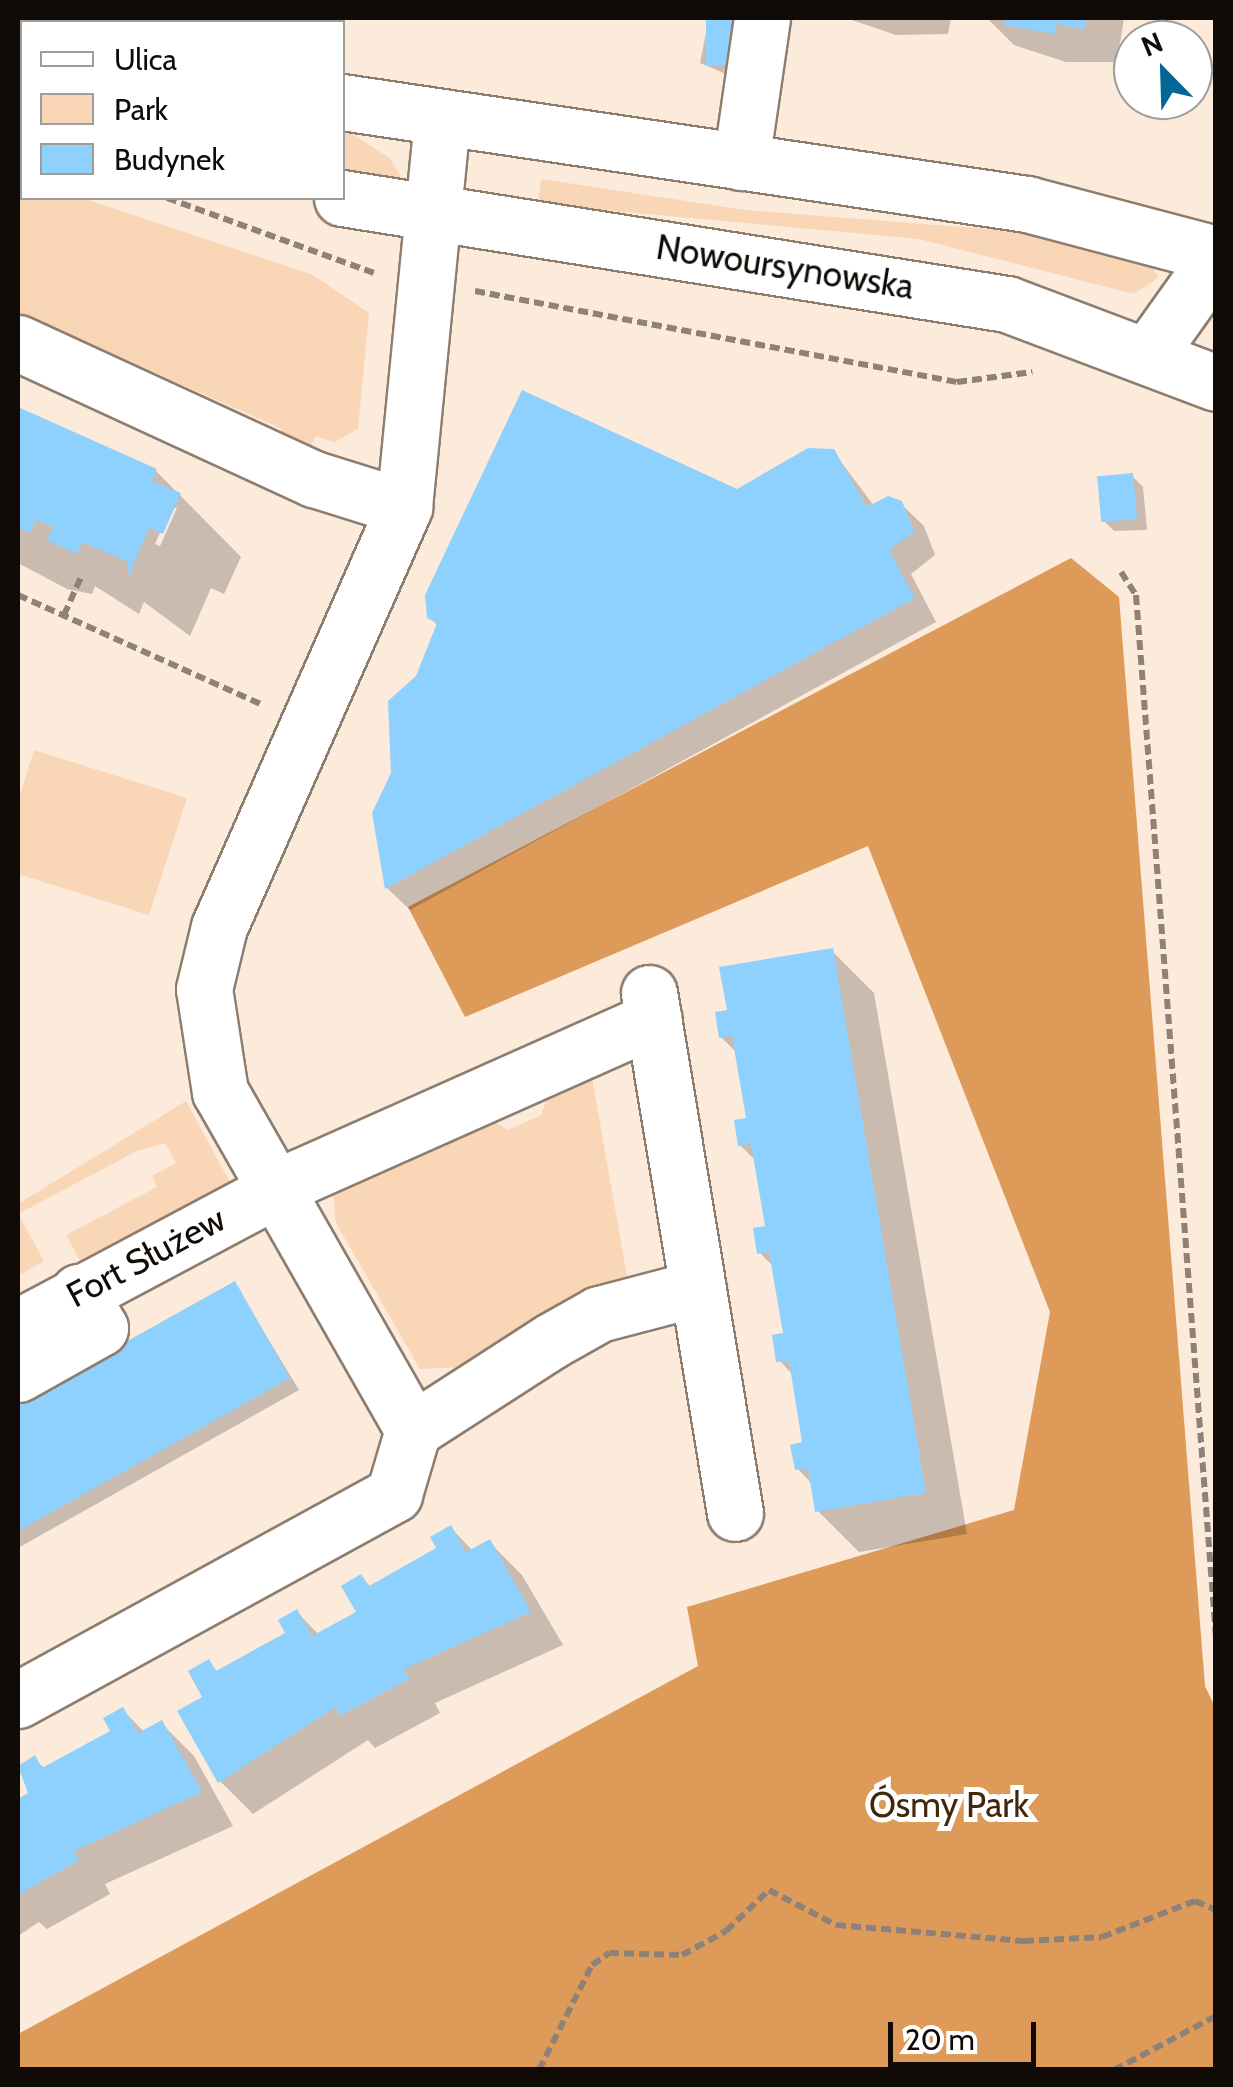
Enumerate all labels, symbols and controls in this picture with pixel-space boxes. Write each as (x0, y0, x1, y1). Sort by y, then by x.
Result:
legend (20, 20, 345, 200)
north arrow (1113, 20, 1213, 120)
text: N (1136, 25, 1168, 64)
text: Ulica (114, 41, 177, 78)
text: Park (114, 91, 168, 128)
text: Budynek (114, 141, 225, 178)
street label: Nowoursynowska (653, 226, 917, 308)
street label: Fort Służew (60, 1198, 232, 1316)
park label: Ósmy Park (869, 1784, 1029, 1826)
scale bar (893, 2002, 1040, 2064)
text: 20 m (905, 2021, 975, 2058)

